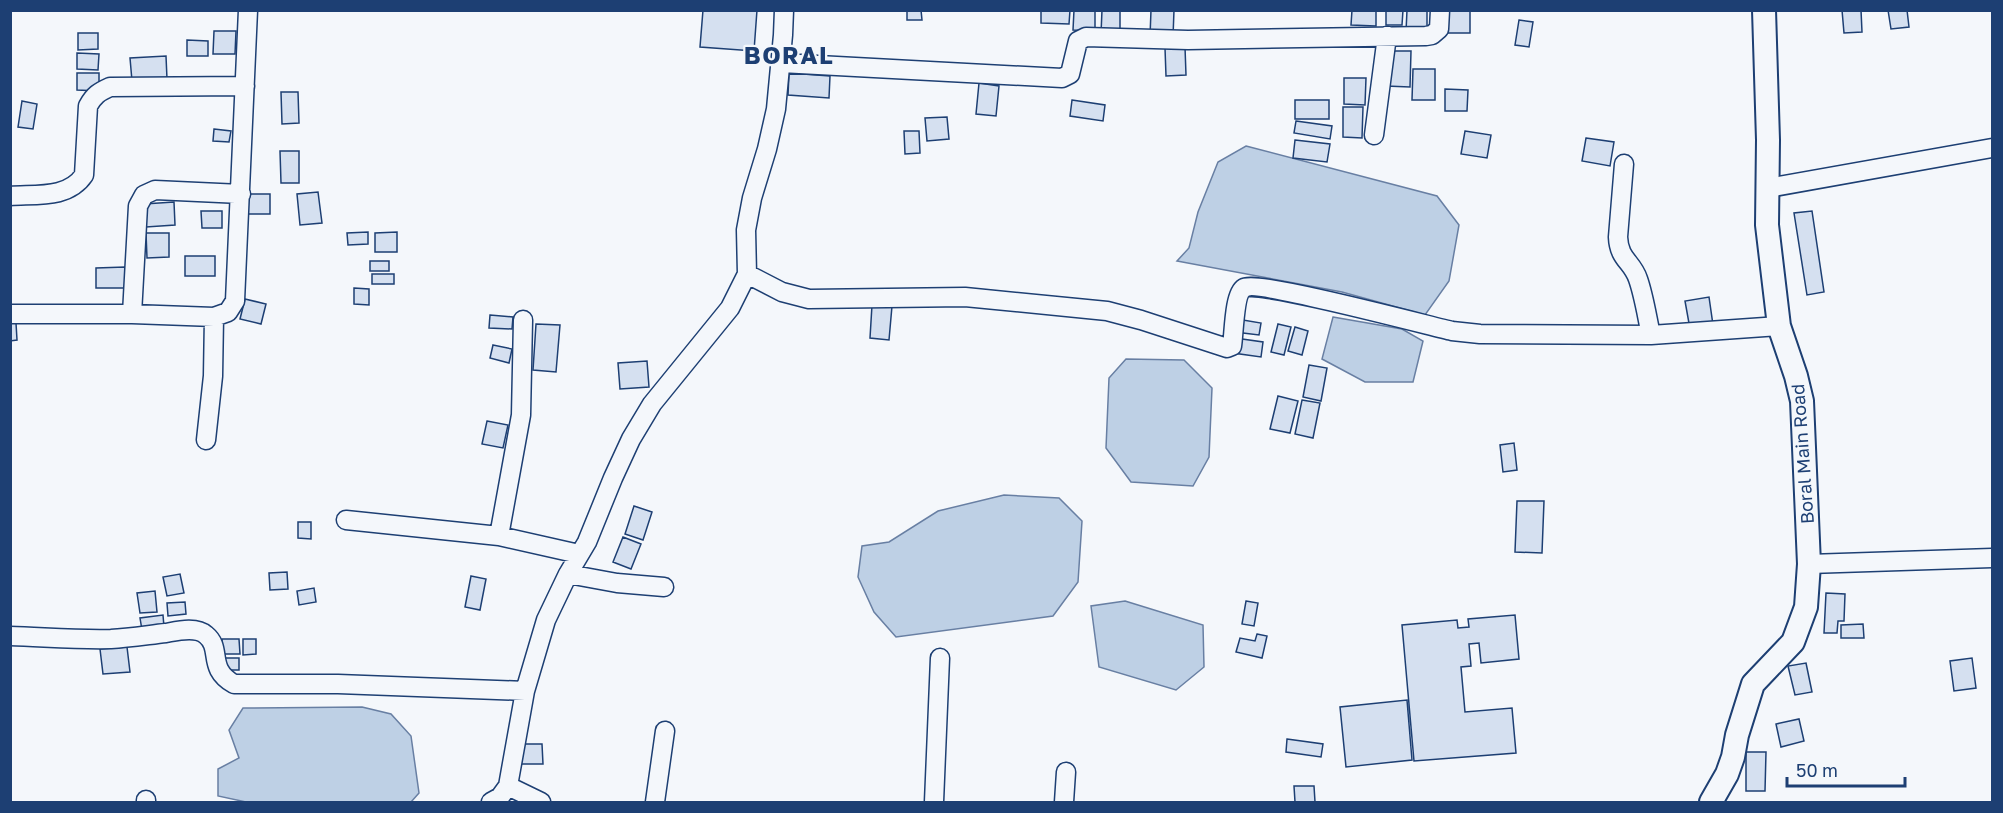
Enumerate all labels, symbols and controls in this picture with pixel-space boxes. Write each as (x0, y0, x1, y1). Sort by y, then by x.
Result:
district label: BORAL (744, 40, 834, 69)
street label: Boral Main Road (1786, 383, 1818, 525)
scale bar (1787, 750, 1906, 788)
text: 50 m (1796, 759, 1838, 781)

